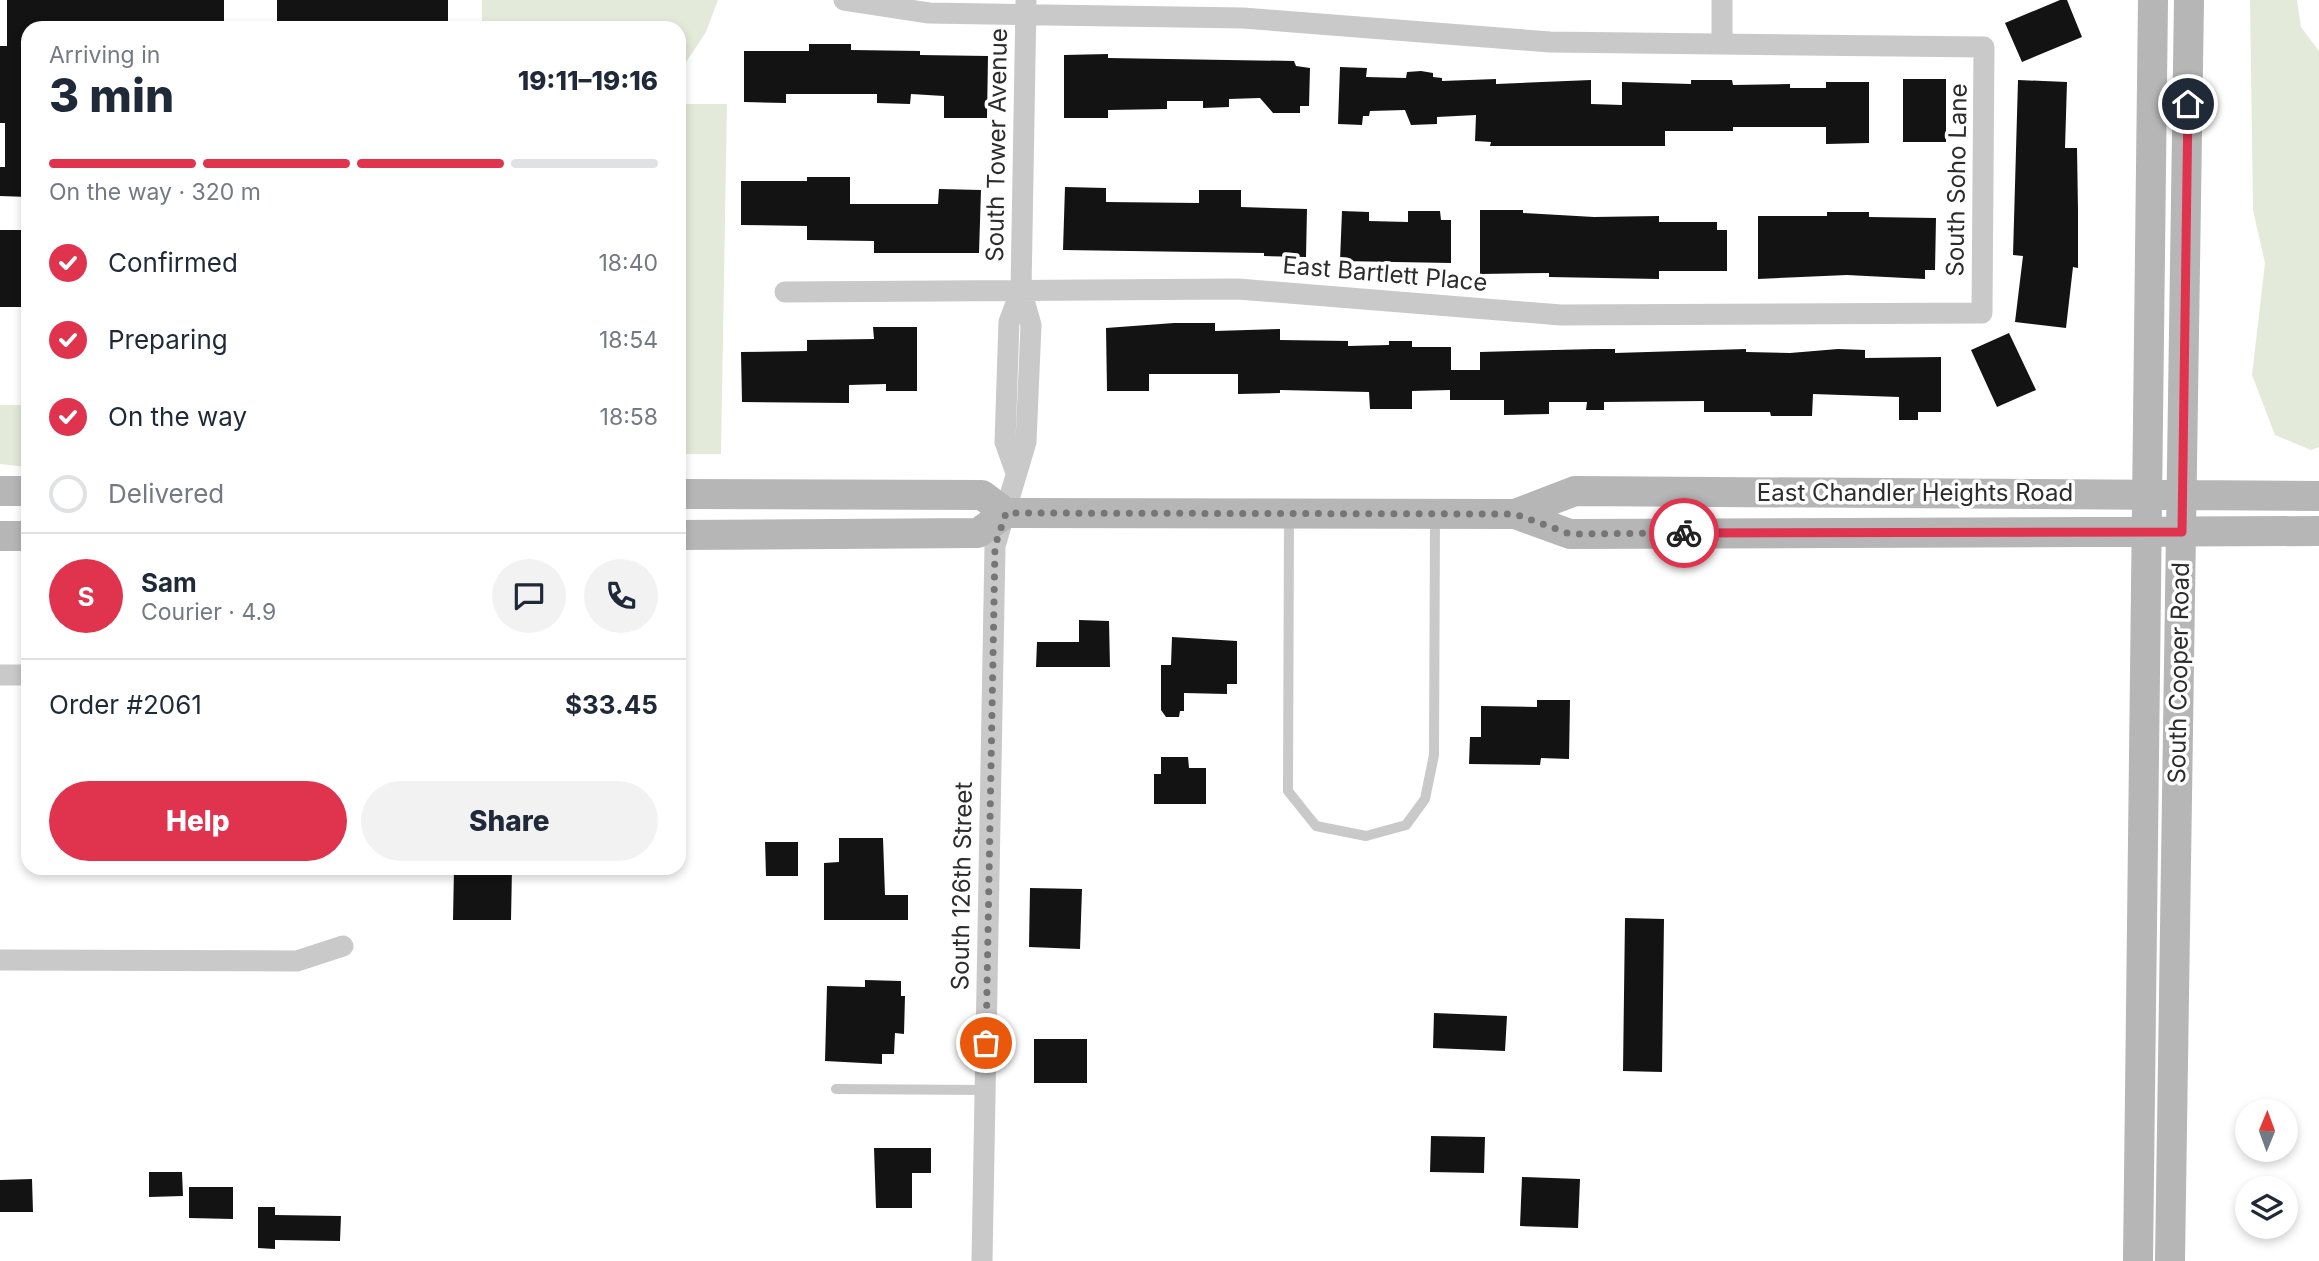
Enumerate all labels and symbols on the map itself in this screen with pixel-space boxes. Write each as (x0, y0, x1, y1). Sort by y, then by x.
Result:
street label: South Tower Avenue (980, 28, 1013, 262)
pin (2158, 74, 2218, 134)
street label: South Soho Lane (1940, 83, 1973, 277)
street label: East Bartlett Place (1281, 250, 1489, 297)
street label: East Chandler Heights Road (1757, 478, 2073, 507)
courier (1649, 498, 1719, 568)
street label: South Cooper Road (2162, 562, 2195, 784)
street label: South 126th Street (945, 781, 978, 991)
pin (956, 1013, 1016, 1073)
north arrow (2235, 1099, 2298, 1162)

